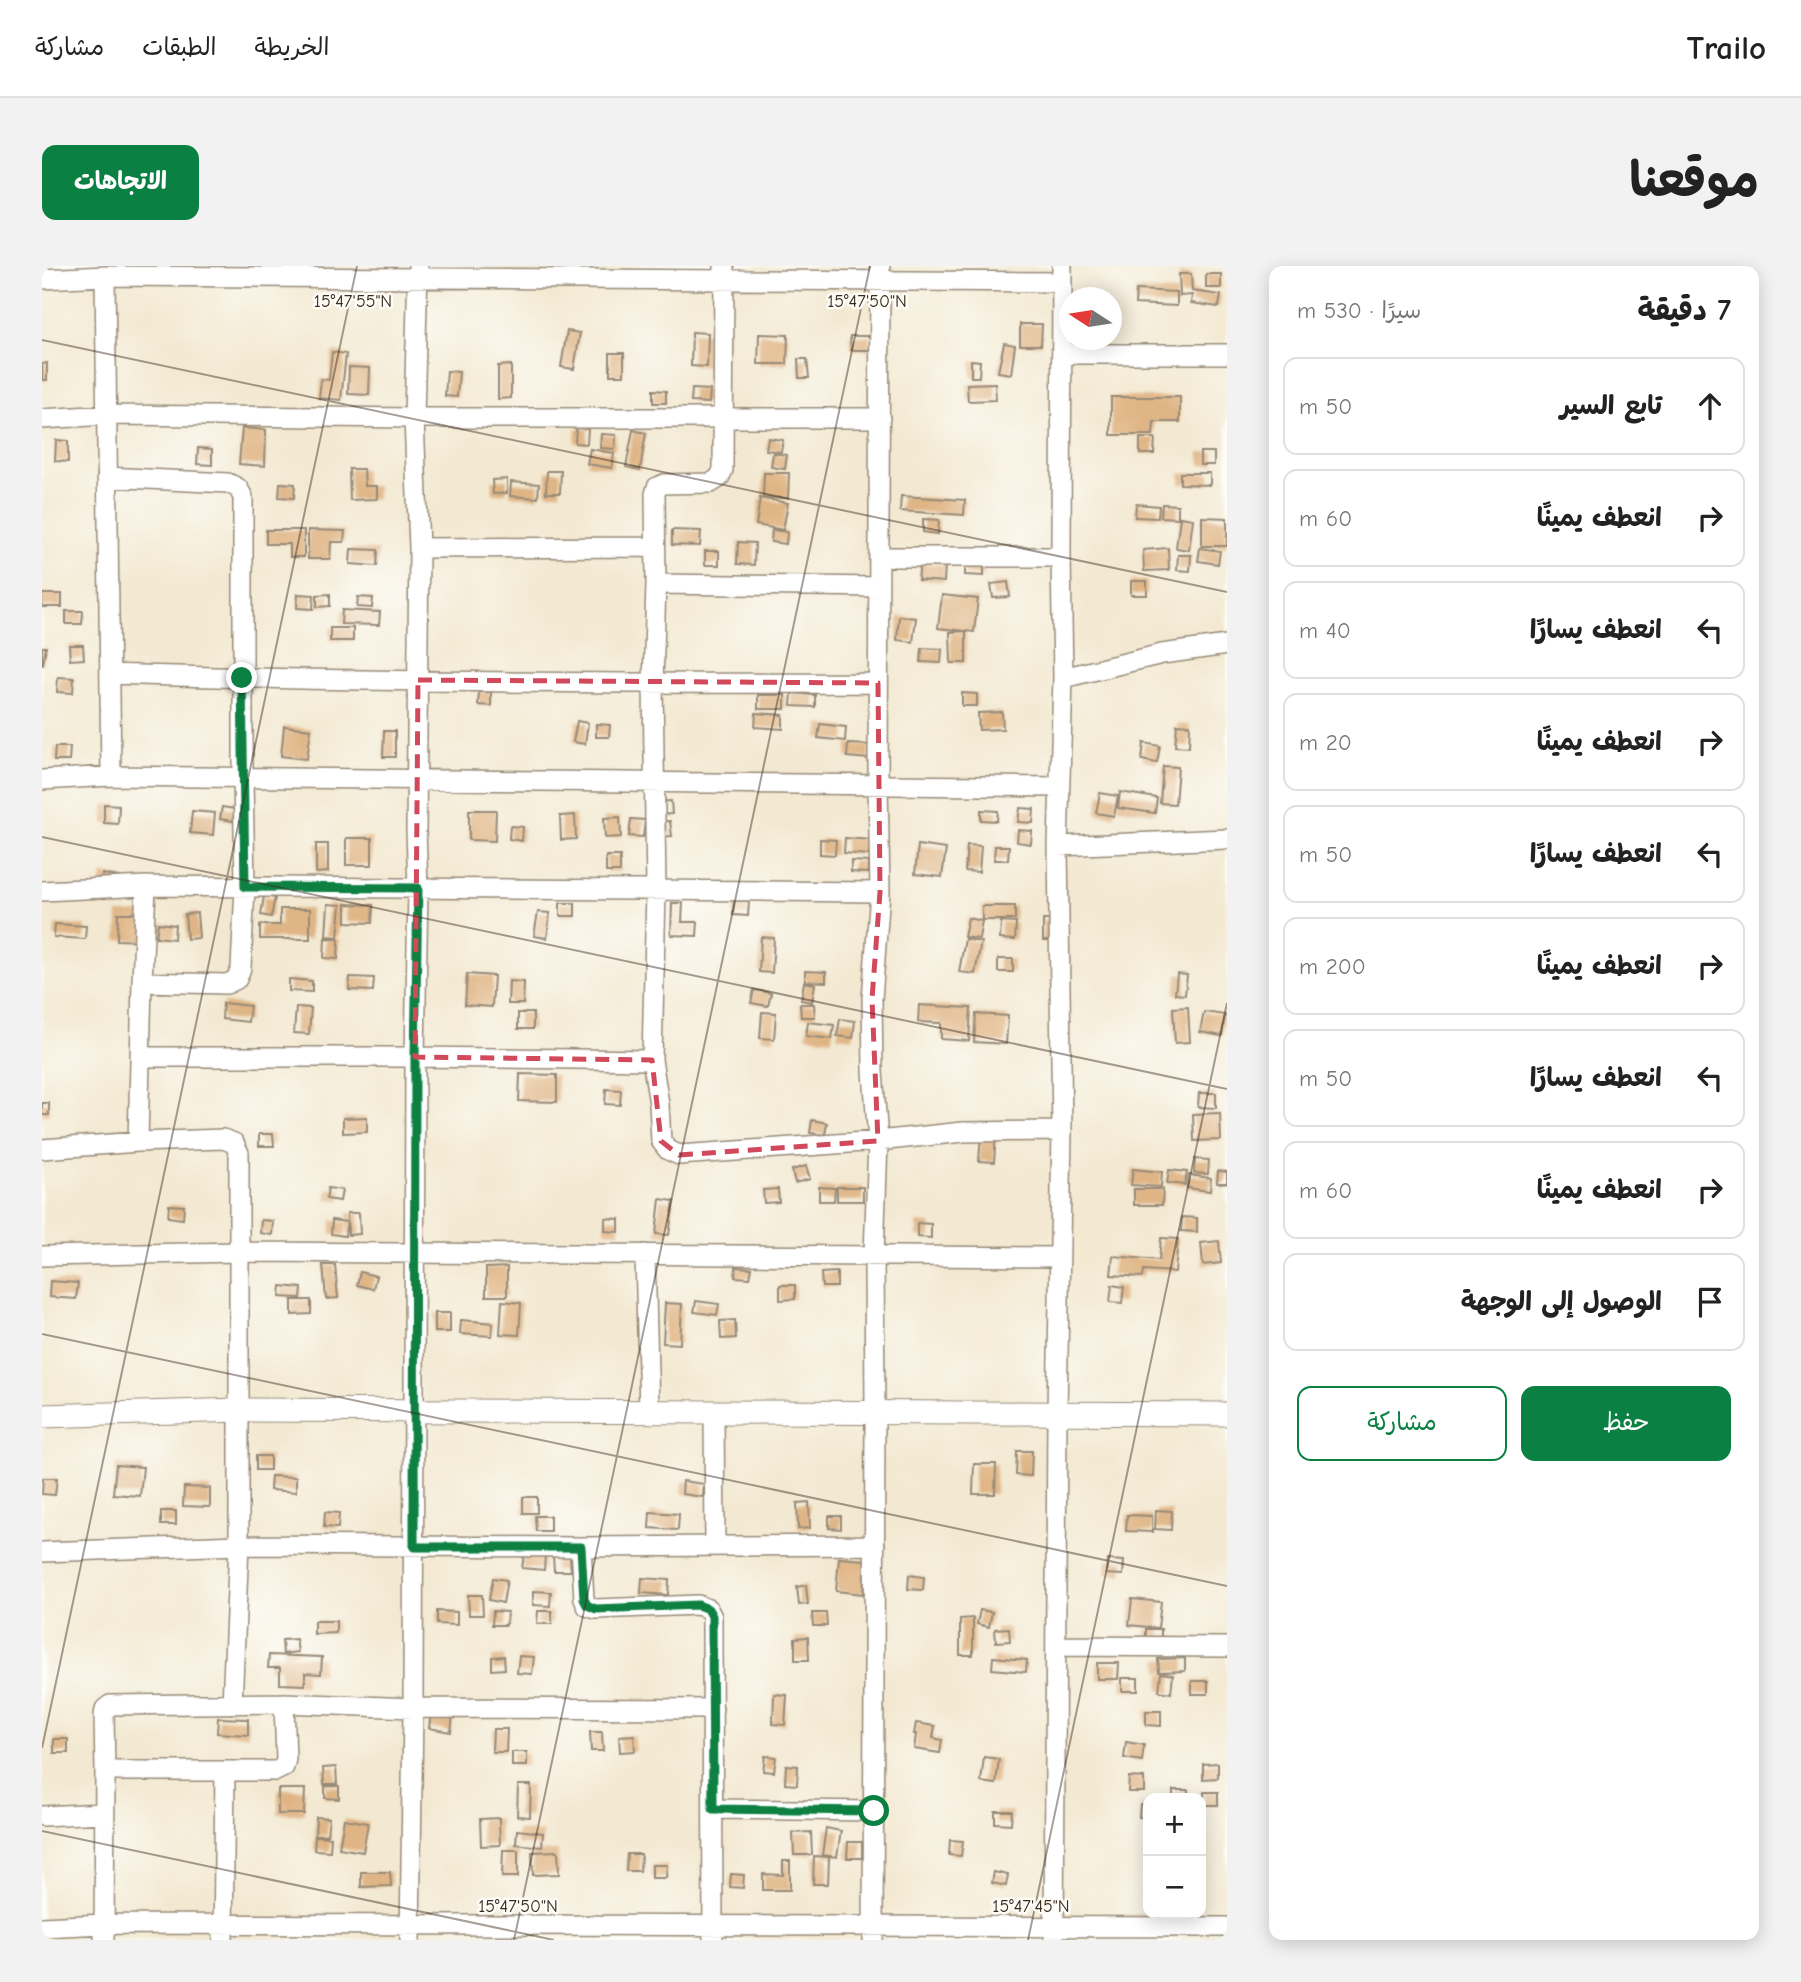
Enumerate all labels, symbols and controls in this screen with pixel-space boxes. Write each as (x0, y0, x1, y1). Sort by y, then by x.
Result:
text: Trailo (1687, 29, 1766, 67)
text: مشاركة (35, 33, 104, 61)
text: الطبقات (142, 33, 217, 61)
text: الخريطة (255, 33, 329, 61)
button: الاتجاهات (42, 145, 199, 220)
text: موقعنا (1629, 152, 1759, 208)
north arrow (1059, 287, 1122, 350)
text: 15°47'55"N (314, 291, 392, 312)
text: 15°47'50"N (827, 291, 907, 312)
text: 7 دقيقة (1638, 293, 1731, 328)
text: سيرًا · 530 m (1297, 297, 1421, 324)
icon: ahead (1691, 387, 1729, 425)
text: تابع السير (1560, 391, 1662, 421)
text: 50 m (1299, 393, 1352, 420)
icon: right (1691, 499, 1729, 537)
text: انعطف يمينًا (1537, 503, 1662, 533)
text: 60 m (1299, 505, 1352, 532)
icon: left (1691, 611, 1729, 649)
text: انعطف يسارًا (1530, 615, 1662, 645)
text: 40 m (1299, 617, 1351, 644)
route end (226, 662, 257, 693)
icon: right (1691, 723, 1729, 761)
text: انعطف يمينًا (1537, 727, 1662, 757)
text: 20 m (1299, 729, 1352, 756)
icon: left (1691, 835, 1729, 873)
text: انعطف يسارًا (1530, 839, 1662, 869)
text: 50 m (1299, 841, 1352, 868)
icon: right (1691, 947, 1729, 985)
text: انعطف يمينًا (1537, 951, 1662, 981)
text: 200 m (1299, 953, 1366, 980)
icon: left (1691, 1059, 1729, 1097)
text: انعطف يسارًا (1530, 1063, 1662, 1093)
text: 50 m (1299, 1065, 1352, 1092)
icon: right (1691, 1171, 1729, 1209)
text: انعطف يمينًا (1537, 1175, 1662, 1205)
text: 60 m (1299, 1177, 1352, 1204)
icon: arrive (1691, 1283, 1729, 1321)
text: الوصول إلى الوجهة (1461, 1287, 1662, 1317)
button: مشاركة (1297, 1386, 1507, 1461)
button: حفظ (1521, 1386, 1731, 1461)
map controls (1143, 1793, 1206, 1919)
button: + (1143, 1793, 1206, 1856)
route start (858, 1795, 889, 1826)
button: − (1143, 1856, 1206, 1919)
text: 15°47'50"N (478, 1896, 558, 1917)
text: 15°47'45"N (992, 1896, 1070, 1917)

